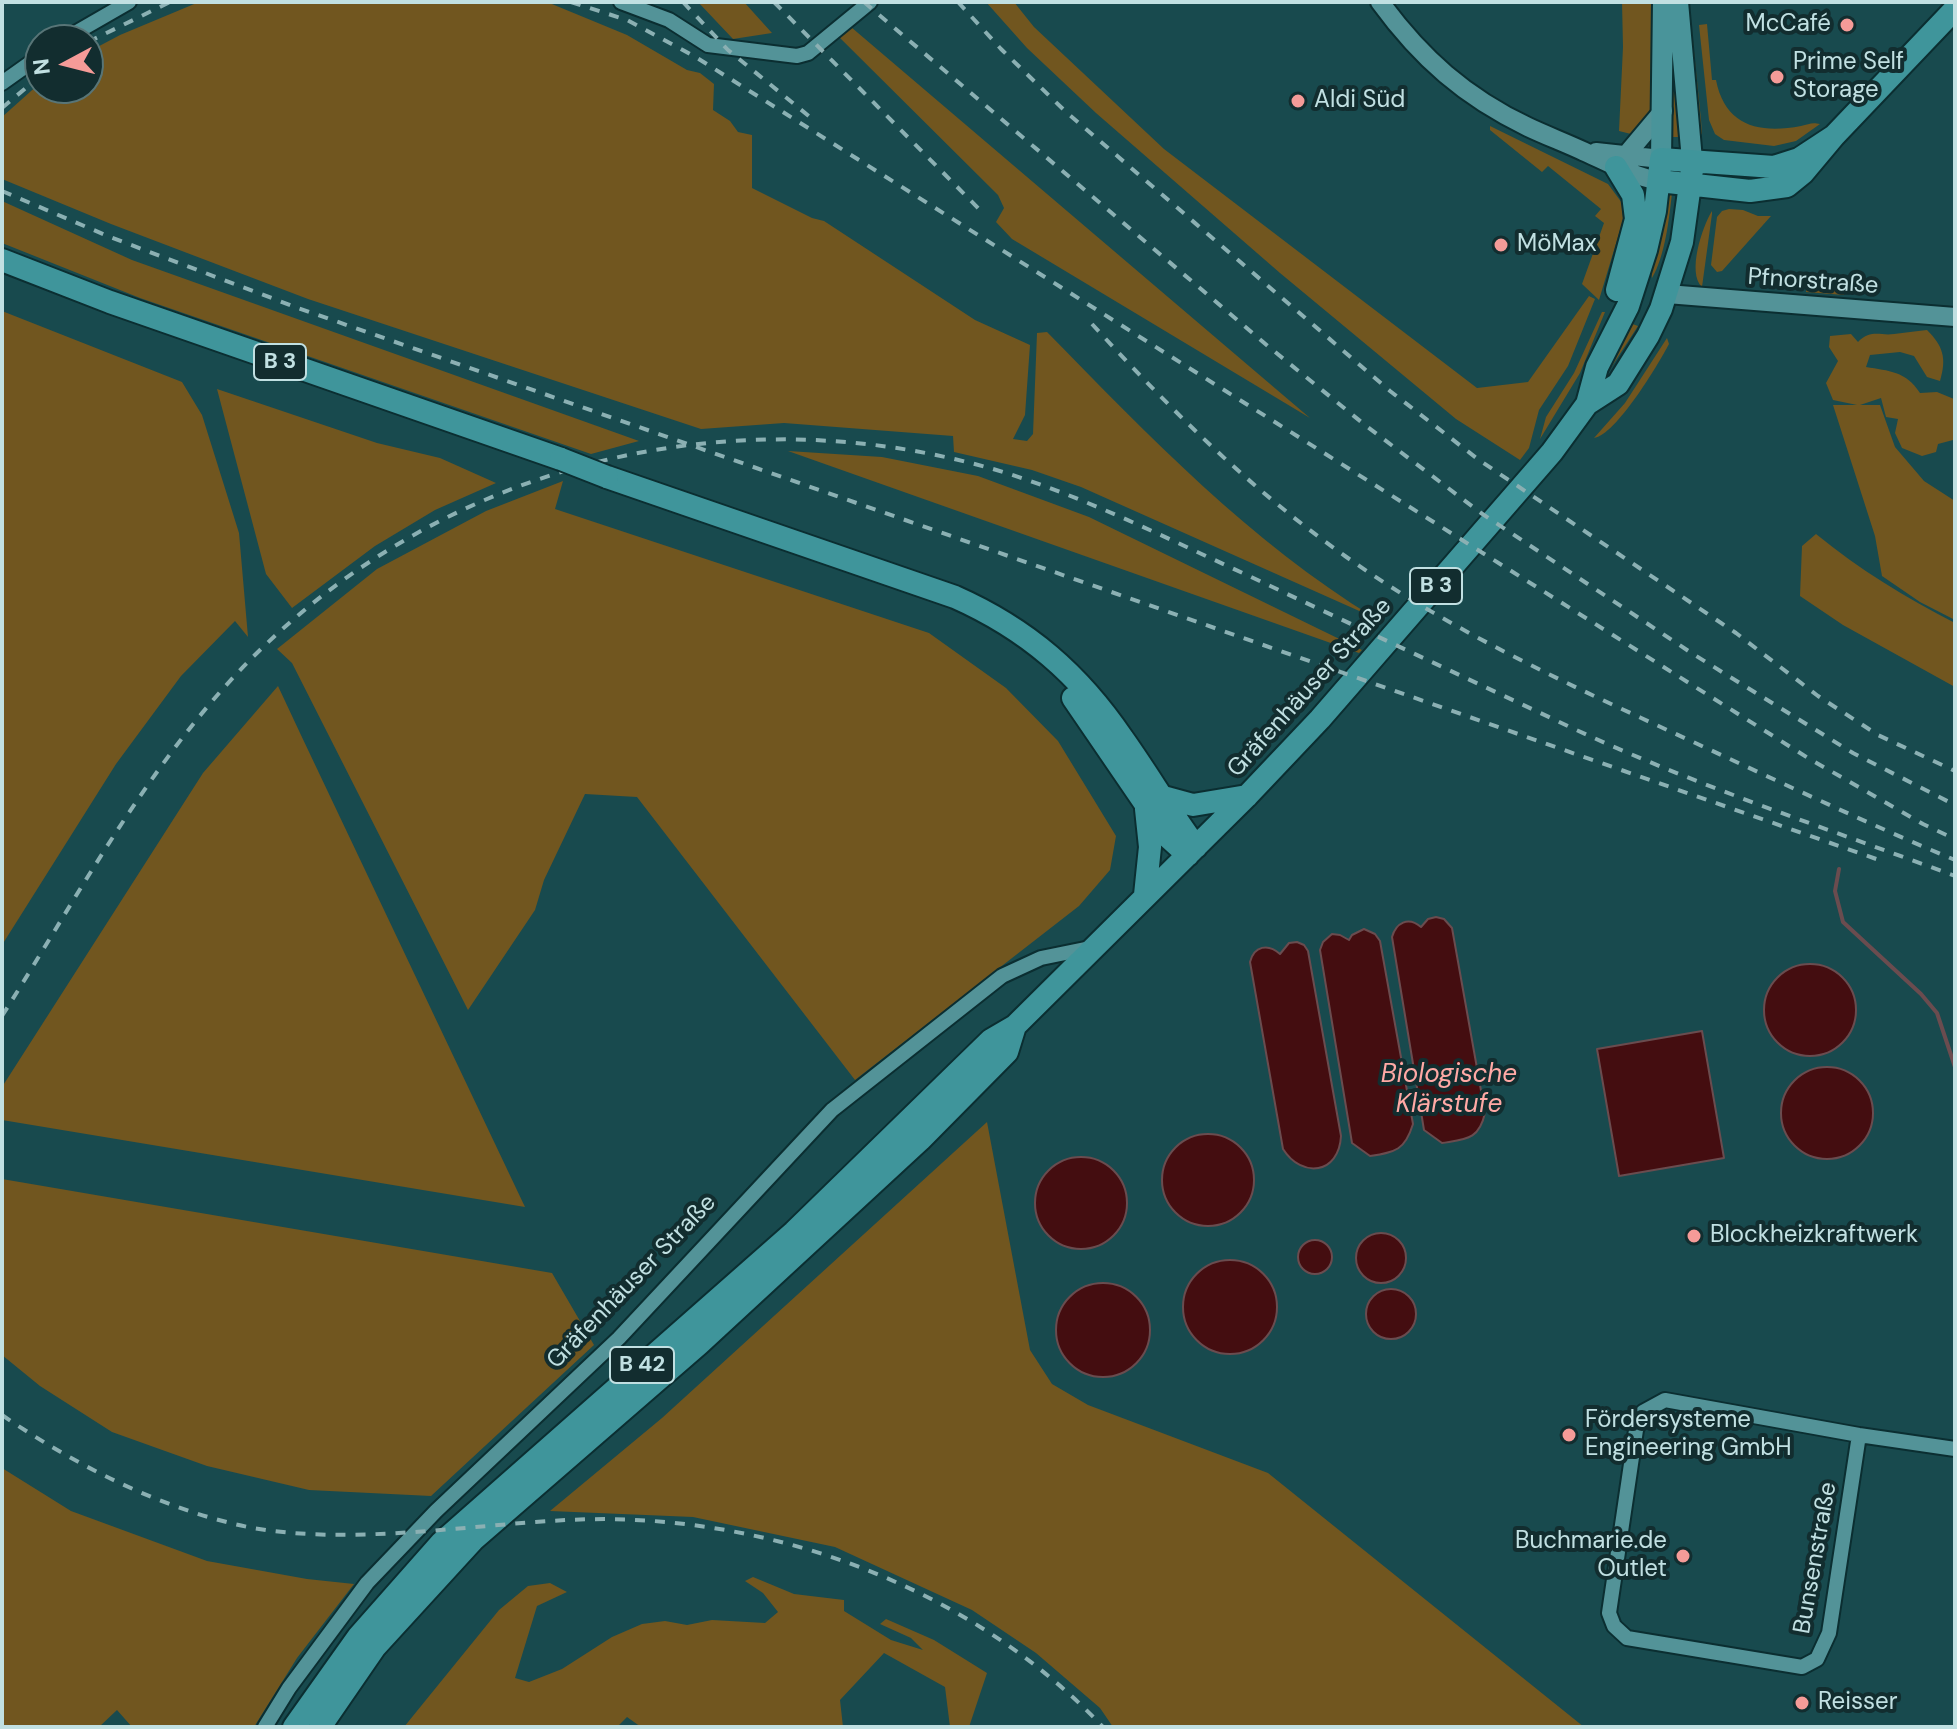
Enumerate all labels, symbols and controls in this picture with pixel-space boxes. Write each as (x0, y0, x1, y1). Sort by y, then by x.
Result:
place label: McCafé (1746, 11, 1831, 39)
marker: McCafé (1838, 16, 1856, 34)
north arrow (24, 24, 104, 104)
place label: Prime Self Storage (1793, 49, 1904, 105)
text: N (26, 57, 57, 76)
marker: Prime Self Storage (1768, 68, 1786, 86)
place label: Aldi Süd (1314, 87, 1405, 115)
marker: Aldi Süd (1289, 92, 1307, 110)
place label: MöMax (1517, 231, 1597, 259)
marker: MöMax (1492, 236, 1510, 254)
street label: Pfnorstraße (1747, 263, 1879, 301)
road number: B 3 (254, 344, 306, 380)
road number: B 3 (1410, 568, 1462, 604)
street label: Gräfenhäuser Straße (1222, 592, 1398, 784)
water label: Biologische Klärstufe (1381, 1059, 1517, 1120)
street label: Gräfenhäuser Straße (541, 1189, 723, 1375)
place label: Blockheizkraftwerk (1710, 1222, 1918, 1250)
marker: Blockheizkraftwerk (1685, 1227, 1703, 1245)
road number: B 42 (610, 1347, 674, 1383)
place label: Fördersysteme Engineering GmbH (1585, 1407, 1792, 1463)
marker: Fördersysteme Engineering GmbH (1560, 1426, 1578, 1444)
street label: Bunsenstraße (1788, 1480, 1844, 1636)
place label: Buchmarie.de Outlet (1515, 1528, 1667, 1584)
marker: Buchmarie.de Outlet (1674, 1547, 1692, 1565)
place label: Reisser (1818, 1689, 1898, 1717)
marker: Reisser (1793, 1694, 1811, 1712)

